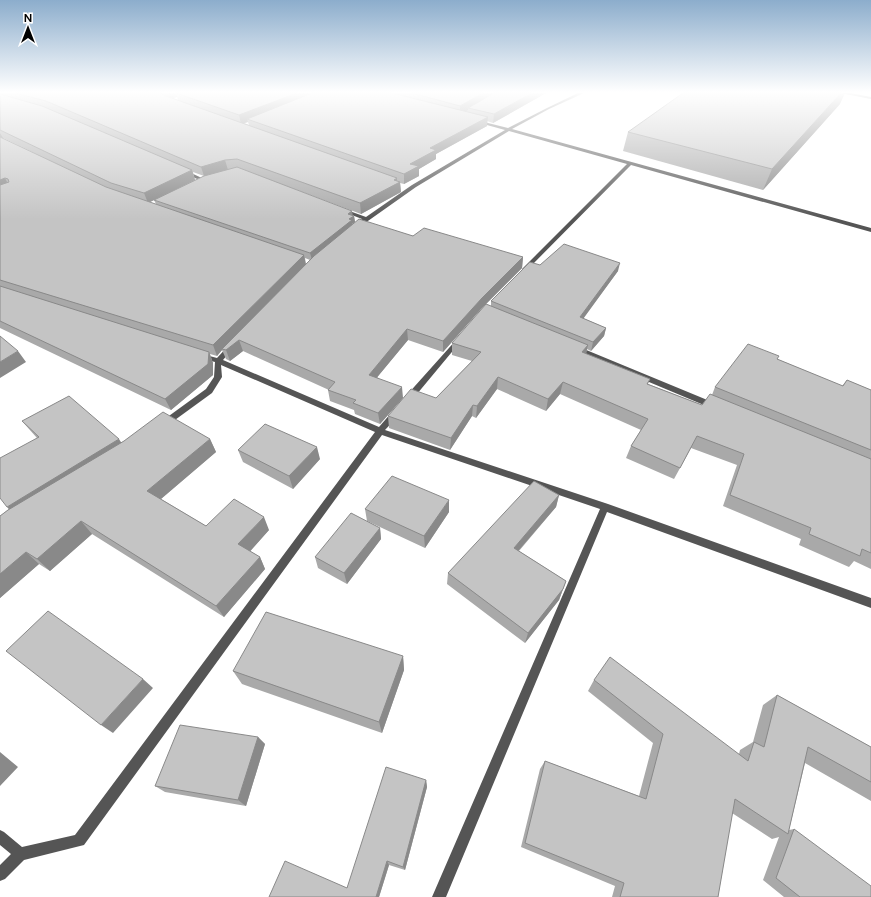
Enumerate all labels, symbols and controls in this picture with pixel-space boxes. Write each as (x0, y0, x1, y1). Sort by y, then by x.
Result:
north arrow (8, 8, 48, 48)
text: N (24, 12, 32, 25)

